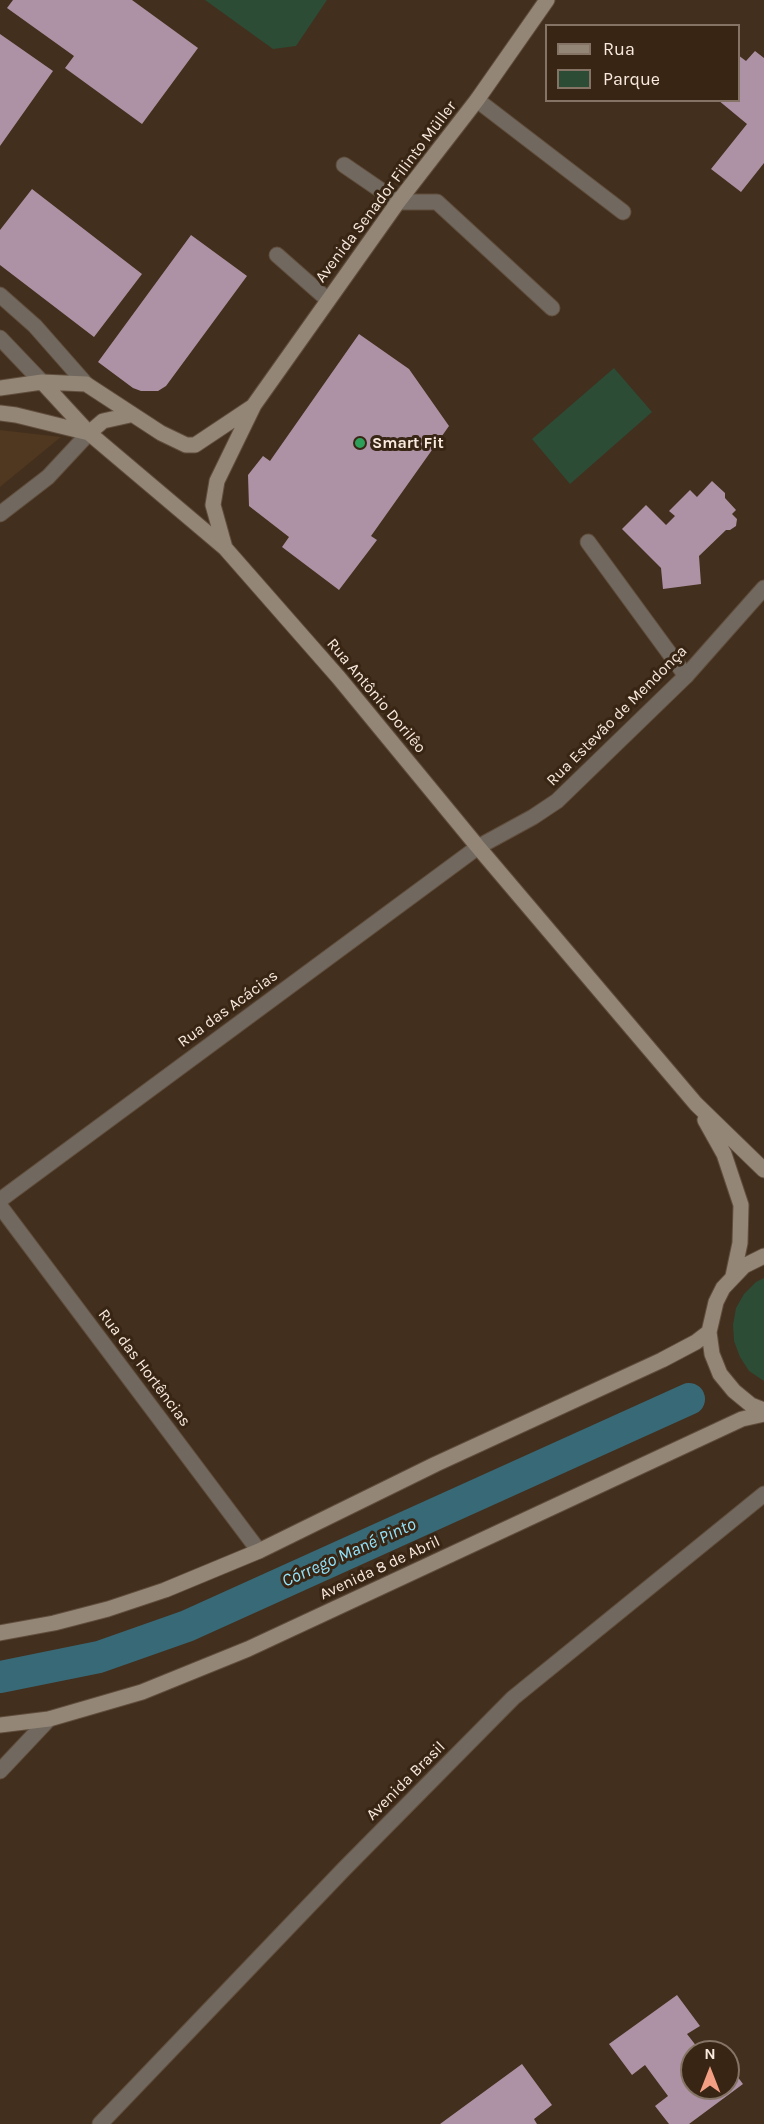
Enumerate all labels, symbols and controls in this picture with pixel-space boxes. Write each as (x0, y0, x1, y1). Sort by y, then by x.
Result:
legend (545, 24, 740, 102)
text: Rua (603, 38, 635, 60)
text: Parque (603, 68, 660, 90)
street label: Avenida Senador Filinto Müller (311, 97, 461, 287)
place label: Smart Fit (372, 433, 444, 453)
marker: Smart Fit (353, 436, 367, 450)
street label: Rua Antônio Dorilêo (322, 635, 430, 757)
street label: Rua Estevão de Mendonça (543, 642, 691, 790)
street label: Rua das Acácias (174, 966, 282, 1052)
street label: Rua das Hortências (94, 1306, 194, 1430)
water label: Córrego Mané Pinto (279, 1514, 419, 1592)
street label: Avenida 8 de Abril (317, 1532, 443, 1604)
street label: Avenida Brasil (363, 1738, 449, 1824)
north arrow (680, 2040, 740, 2100)
text: N (704, 2044, 716, 2063)

